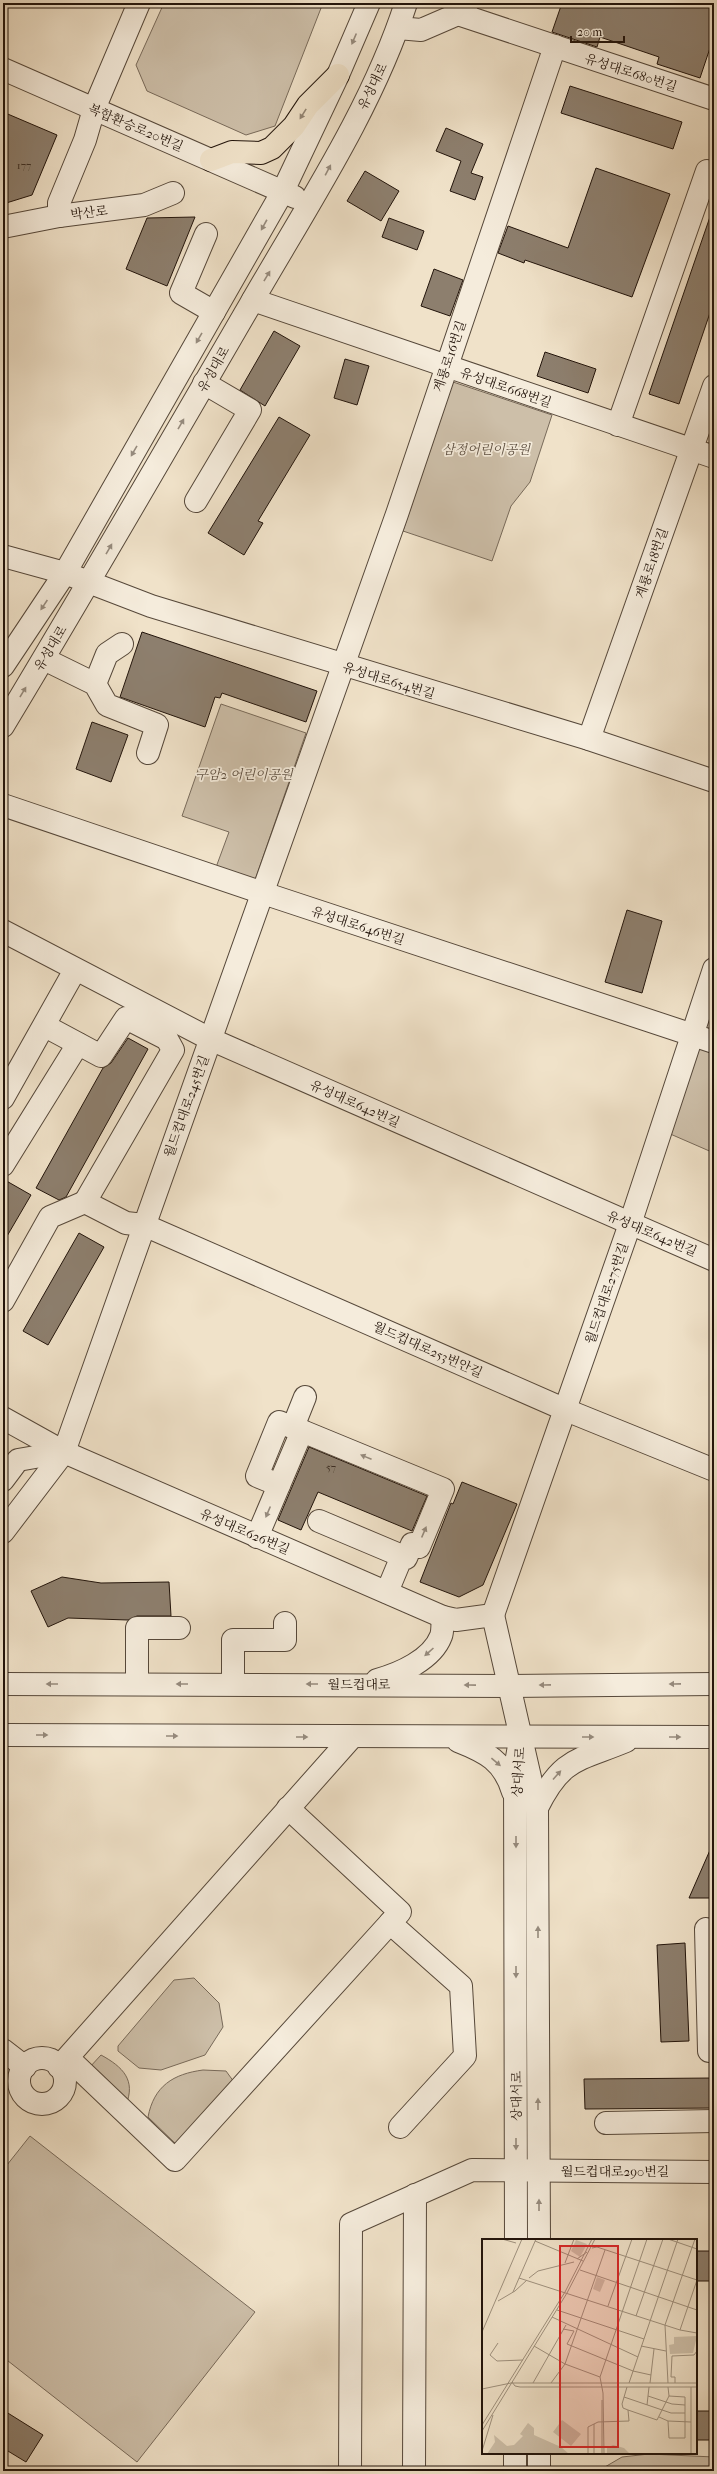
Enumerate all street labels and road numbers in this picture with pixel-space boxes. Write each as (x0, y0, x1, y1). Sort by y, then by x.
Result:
street label: 유성대로680번길 (583, 50, 679, 94)
street label: 유성대로 (355, 60, 390, 112)
street label: 복합환승로20번길 (86, 101, 186, 154)
street label: 박산로 (69, 203, 109, 222)
street label: 계룡로16번길 (430, 319, 469, 394)
street label: 유성대로 (194, 343, 233, 395)
street label: 유성대로668번길 (458, 365, 554, 410)
street label: 계룡로18번길 (632, 526, 671, 601)
street label: 유성대로 (31, 622, 70, 674)
street label: 유성대로654번길 (341, 659, 437, 702)
street label: 유성대로646번길 (309, 903, 406, 948)
street label: 월드컵대로245번길 (161, 1053, 212, 1159)
street label: 유성대로642번길 (308, 1077, 402, 1130)
street label: 유성대로642번길 (604, 1208, 699, 1259)
street label: 월드컵대로275번길 (582, 1240, 631, 1346)
street label: 월드컵대로253번안길 (371, 1319, 485, 1380)
street label: 유성대로626번길 (198, 1506, 292, 1557)
street label: 월드컵대로 (328, 1677, 391, 1692)
street label: 상대서로 (509, 1746, 528, 1798)
street label: 상대서로 (509, 2070, 524, 2121)
street label: 월드컵대로290번길 (561, 2164, 669, 2179)

